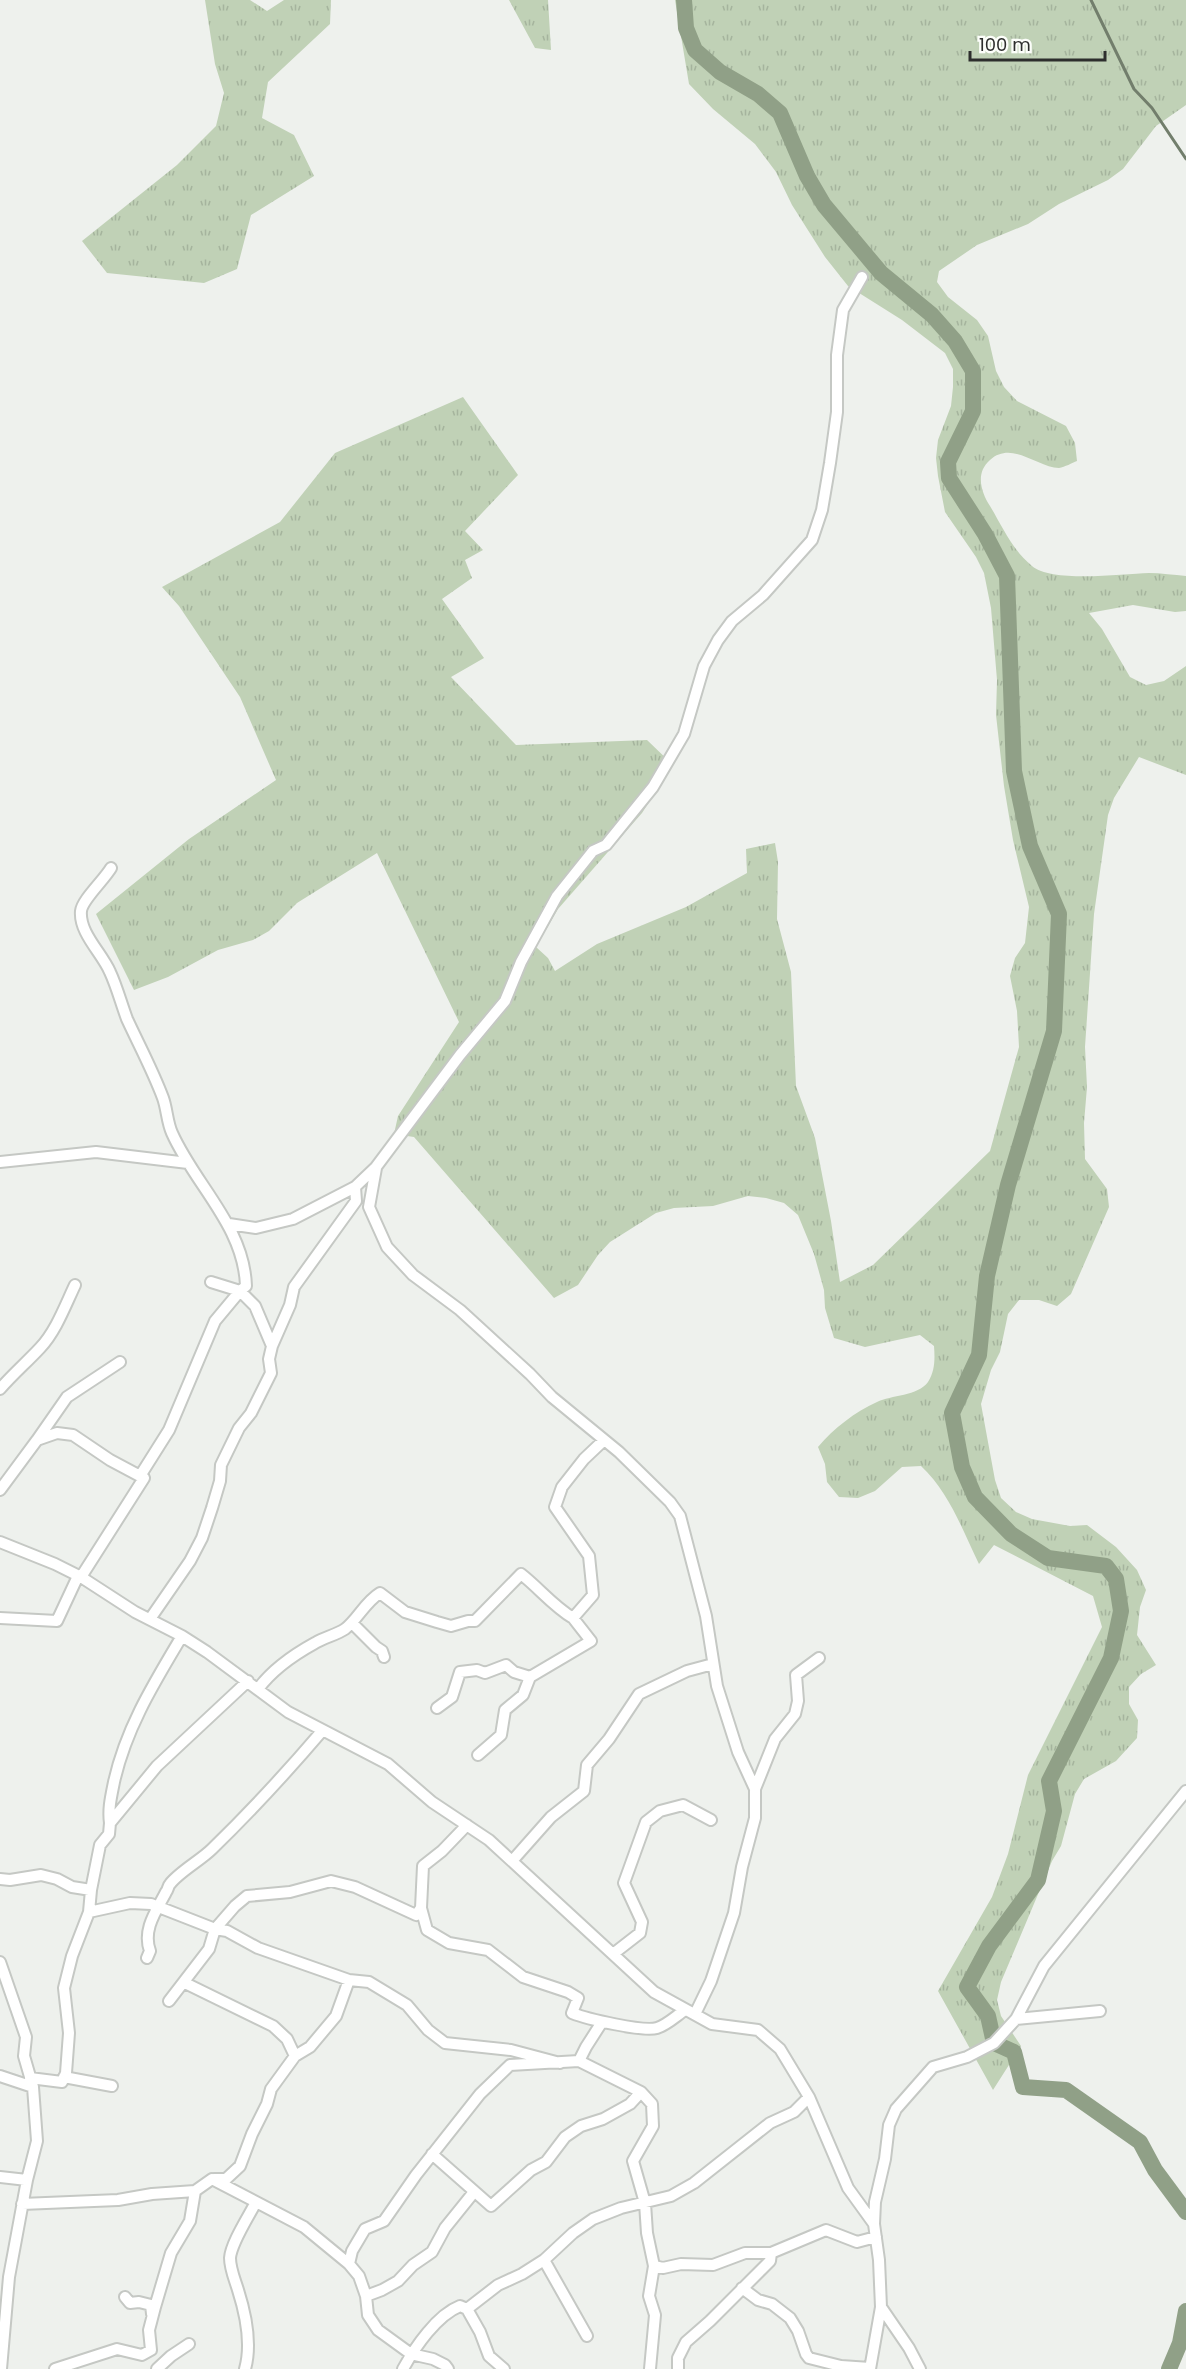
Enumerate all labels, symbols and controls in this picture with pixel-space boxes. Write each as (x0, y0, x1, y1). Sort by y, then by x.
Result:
scale bar (970, 24, 1105, 62)
text: 100 m (979, 32, 1031, 57)

